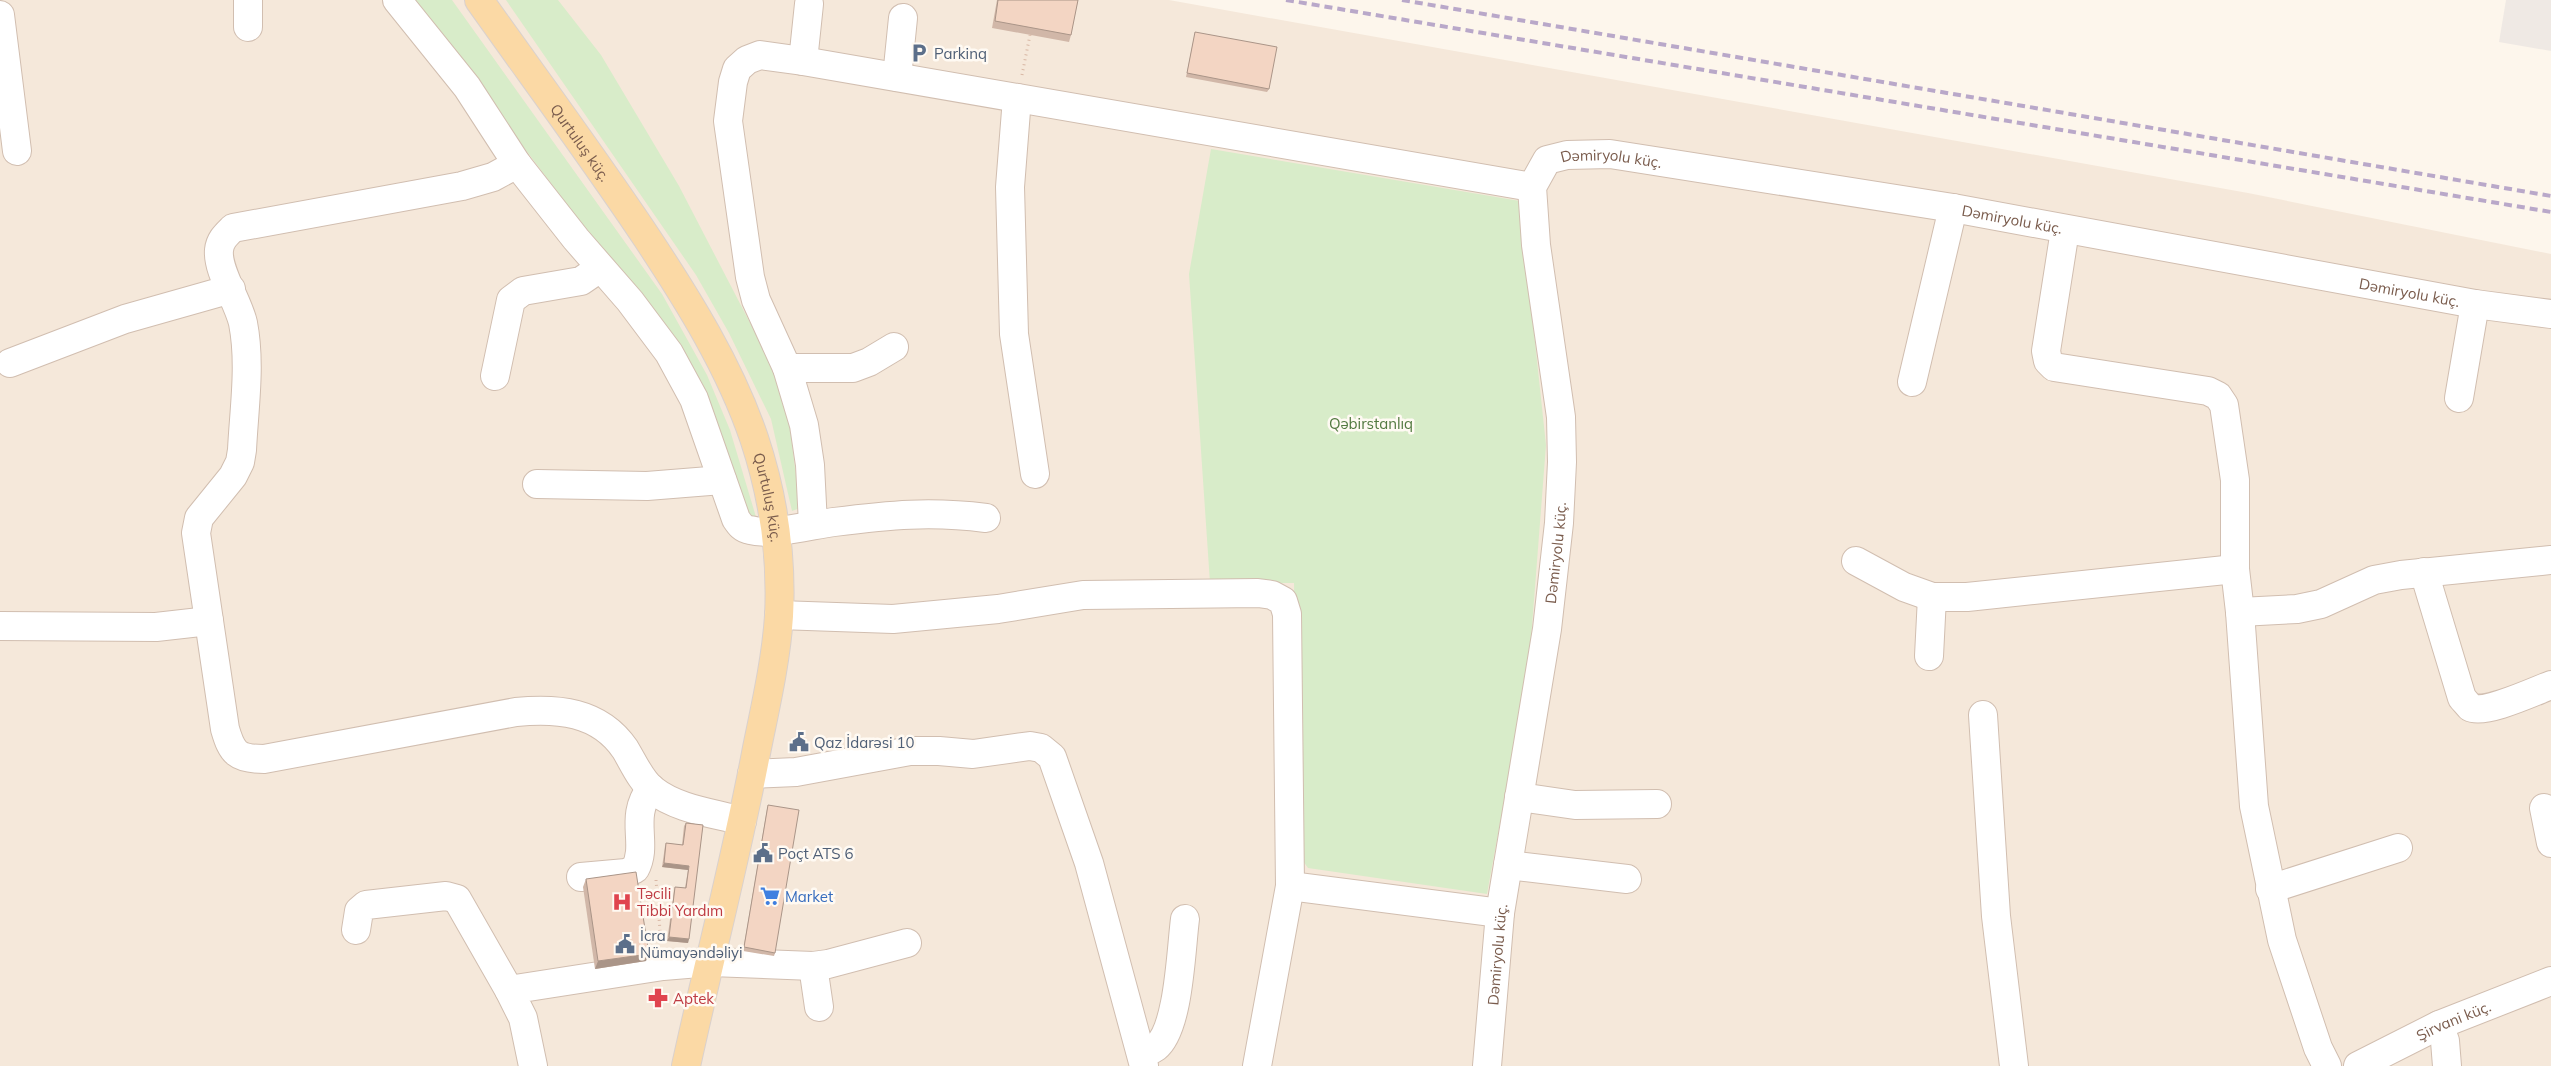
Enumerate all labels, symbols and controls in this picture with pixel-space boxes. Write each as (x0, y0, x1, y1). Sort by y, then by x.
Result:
parking icon: Parkinq (908, 42, 930, 64)
place label: Parkinq (934, 44, 987, 63)
street label: Qurtuluş küç. (547, 100, 615, 185)
street label: Dəmiryolu küç. (1558, 144, 1663, 172)
street label: Dəmiryolu küç. (1960, 200, 2064, 237)
street label: Dəmiryolu küç. (2358, 273, 2461, 311)
park label: Qəbirstanlıq (1329, 414, 1413, 433)
street label: Qurtuluş küç. (750, 450, 786, 543)
street label: Dəmiryolu küç. (1540, 502, 1570, 605)
public building icon: Qaz İdarəsi 10 (788, 731, 810, 753)
place label: Qaz İdarəsi 10 (814, 733, 915, 752)
public building icon: Poçt ATS 6 (752, 842, 774, 864)
place label: Poçt ATS 6 (778, 844, 853, 863)
place label: Təcili Tibbi Yardım (637, 884, 723, 920)
supermarket icon: Market (759, 885, 781, 907)
place label: Market (785, 887, 833, 906)
hospital icon: Təcili Tibbi Yardım (611, 891, 633, 913)
street label: Dəmiryolu küç. (1483, 902, 1511, 1006)
place label: İcra Nümayəndəliyi (640, 926, 743, 962)
public building icon: İcra Nümayəndəliyi (614, 933, 636, 955)
pharmacy icon: Aptek (647, 987, 669, 1009)
place label: Aptek (673, 989, 714, 1008)
street label: Şirvani küç. (2413, 996, 2494, 1045)

